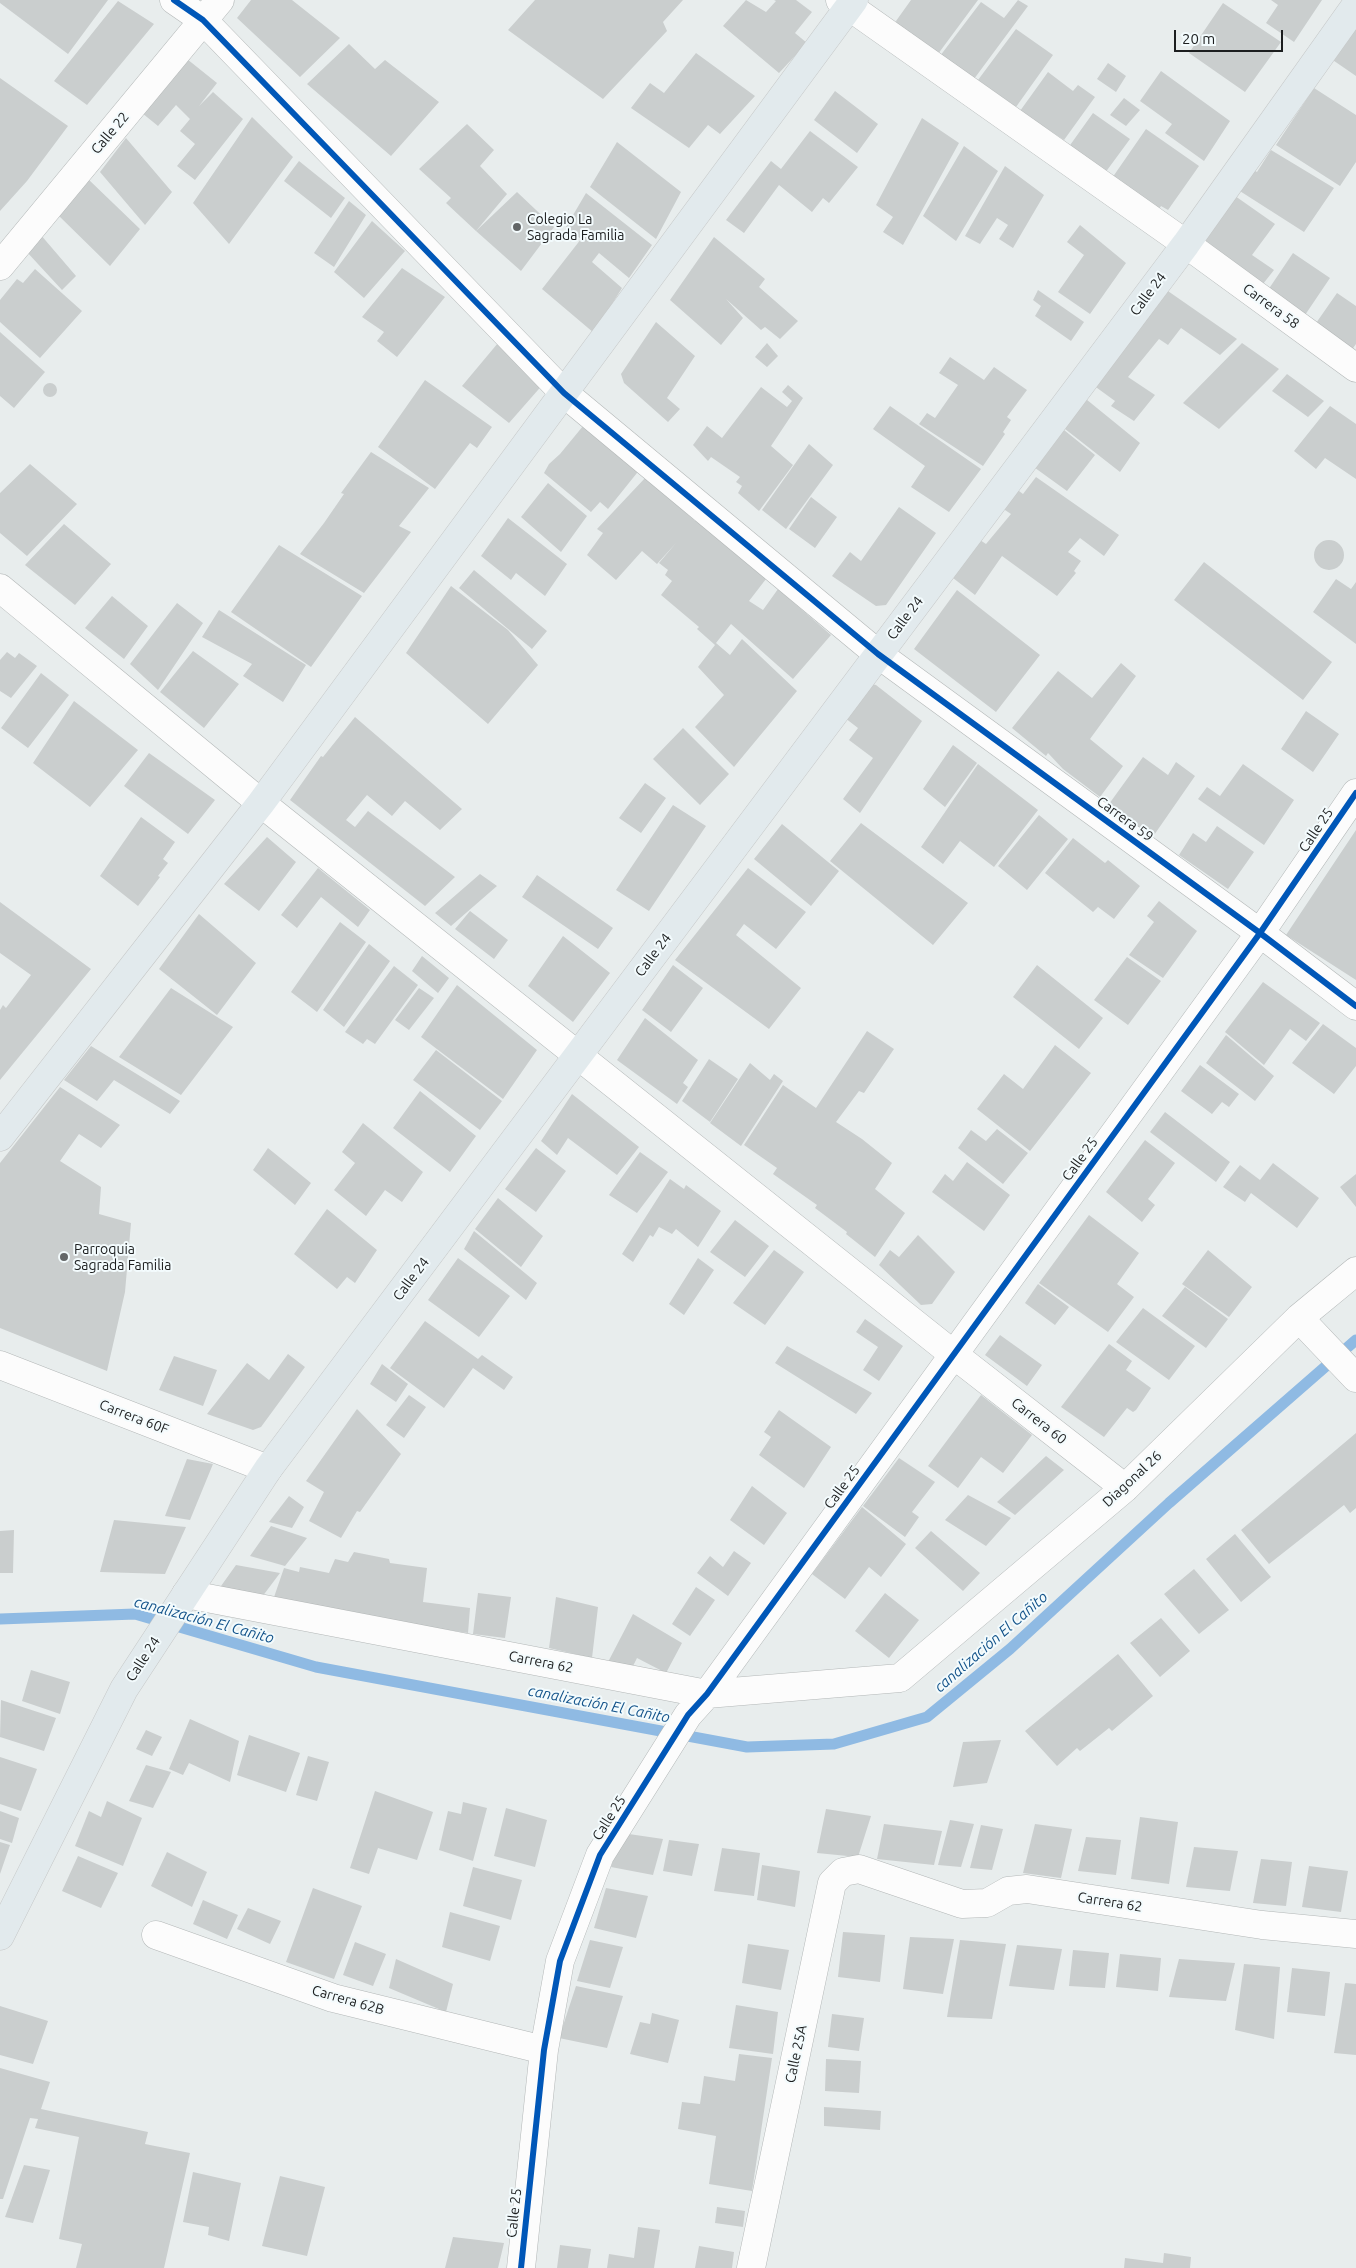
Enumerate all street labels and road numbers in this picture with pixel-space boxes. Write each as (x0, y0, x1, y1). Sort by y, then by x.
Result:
street label: Calle 22 (88, 109, 132, 157)
street label: Calle 24 (1126, 269, 1170, 319)
street label: Carrera 58 (1240, 280, 1302, 332)
street label: Calle 24 (883, 593, 927, 643)
street label: Carrera 59 (1094, 793, 1156, 845)
street label: Calle 25 (1295, 805, 1337, 855)
street label: Calle 24 (631, 930, 675, 980)
street label: Calle 25 (1059, 1134, 1101, 1184)
street label: Calle 24 (389, 1254, 433, 1304)
street label: Carrera 60 (1008, 1394, 1070, 1448)
street label: Carrera 60F (97, 1396, 171, 1438)
street label: Diagonal 26 (1099, 1447, 1165, 1511)
street label: Calle 25 (821, 1462, 863, 1512)
street label: Calle 24 (122, 1634, 164, 1684)
street label: Carrera 62 (507, 1647, 575, 1677)
street label: Calle 25 (589, 1792, 629, 1844)
street label: Carrera 62 (1076, 1889, 1144, 1915)
street label: Carrera 62B (310, 1982, 386, 2018)
street label: Calle 25A (782, 2023, 810, 2085)
street label: Calle 25 (503, 2187, 525, 2239)

